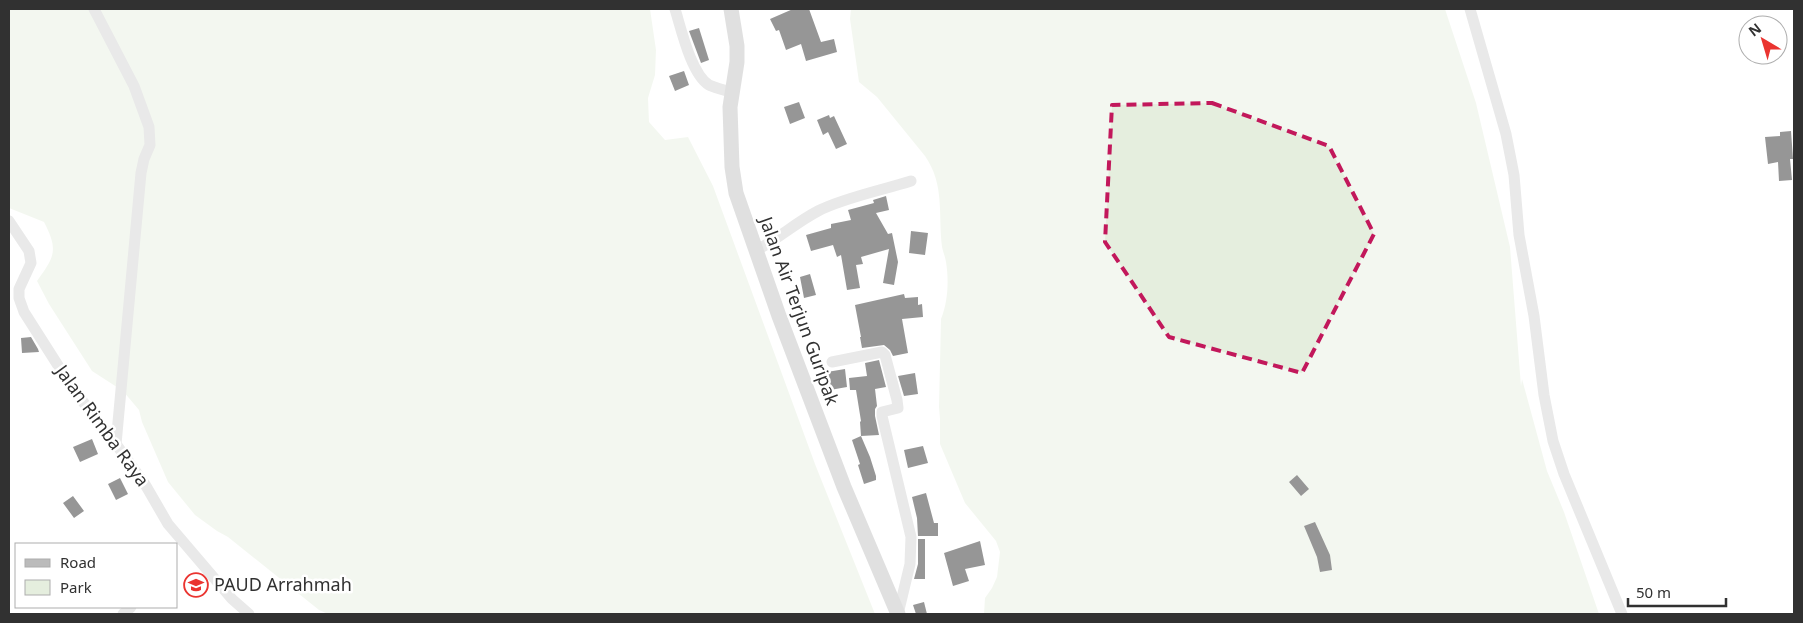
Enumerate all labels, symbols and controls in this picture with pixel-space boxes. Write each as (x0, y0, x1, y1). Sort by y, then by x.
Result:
north arrow (1738, 15, 1788, 65)
text: N (1744, 18, 1765, 40)
street label: Jalan Air Terjun Guripak (754, 211, 845, 409)
street label: Jalan Rimba Raya (49, 358, 155, 491)
legend (15, 543, 178, 608)
text: Road (60, 552, 96, 572)
school or university icon: PAUD Arrahmah (183, 572, 209, 598)
place label: PAUD Arrahmah (214, 572, 352, 596)
scale bar (1628, 576, 1726, 608)
text: Park (60, 577, 92, 597)
text: 50 m (1636, 582, 1671, 602)

